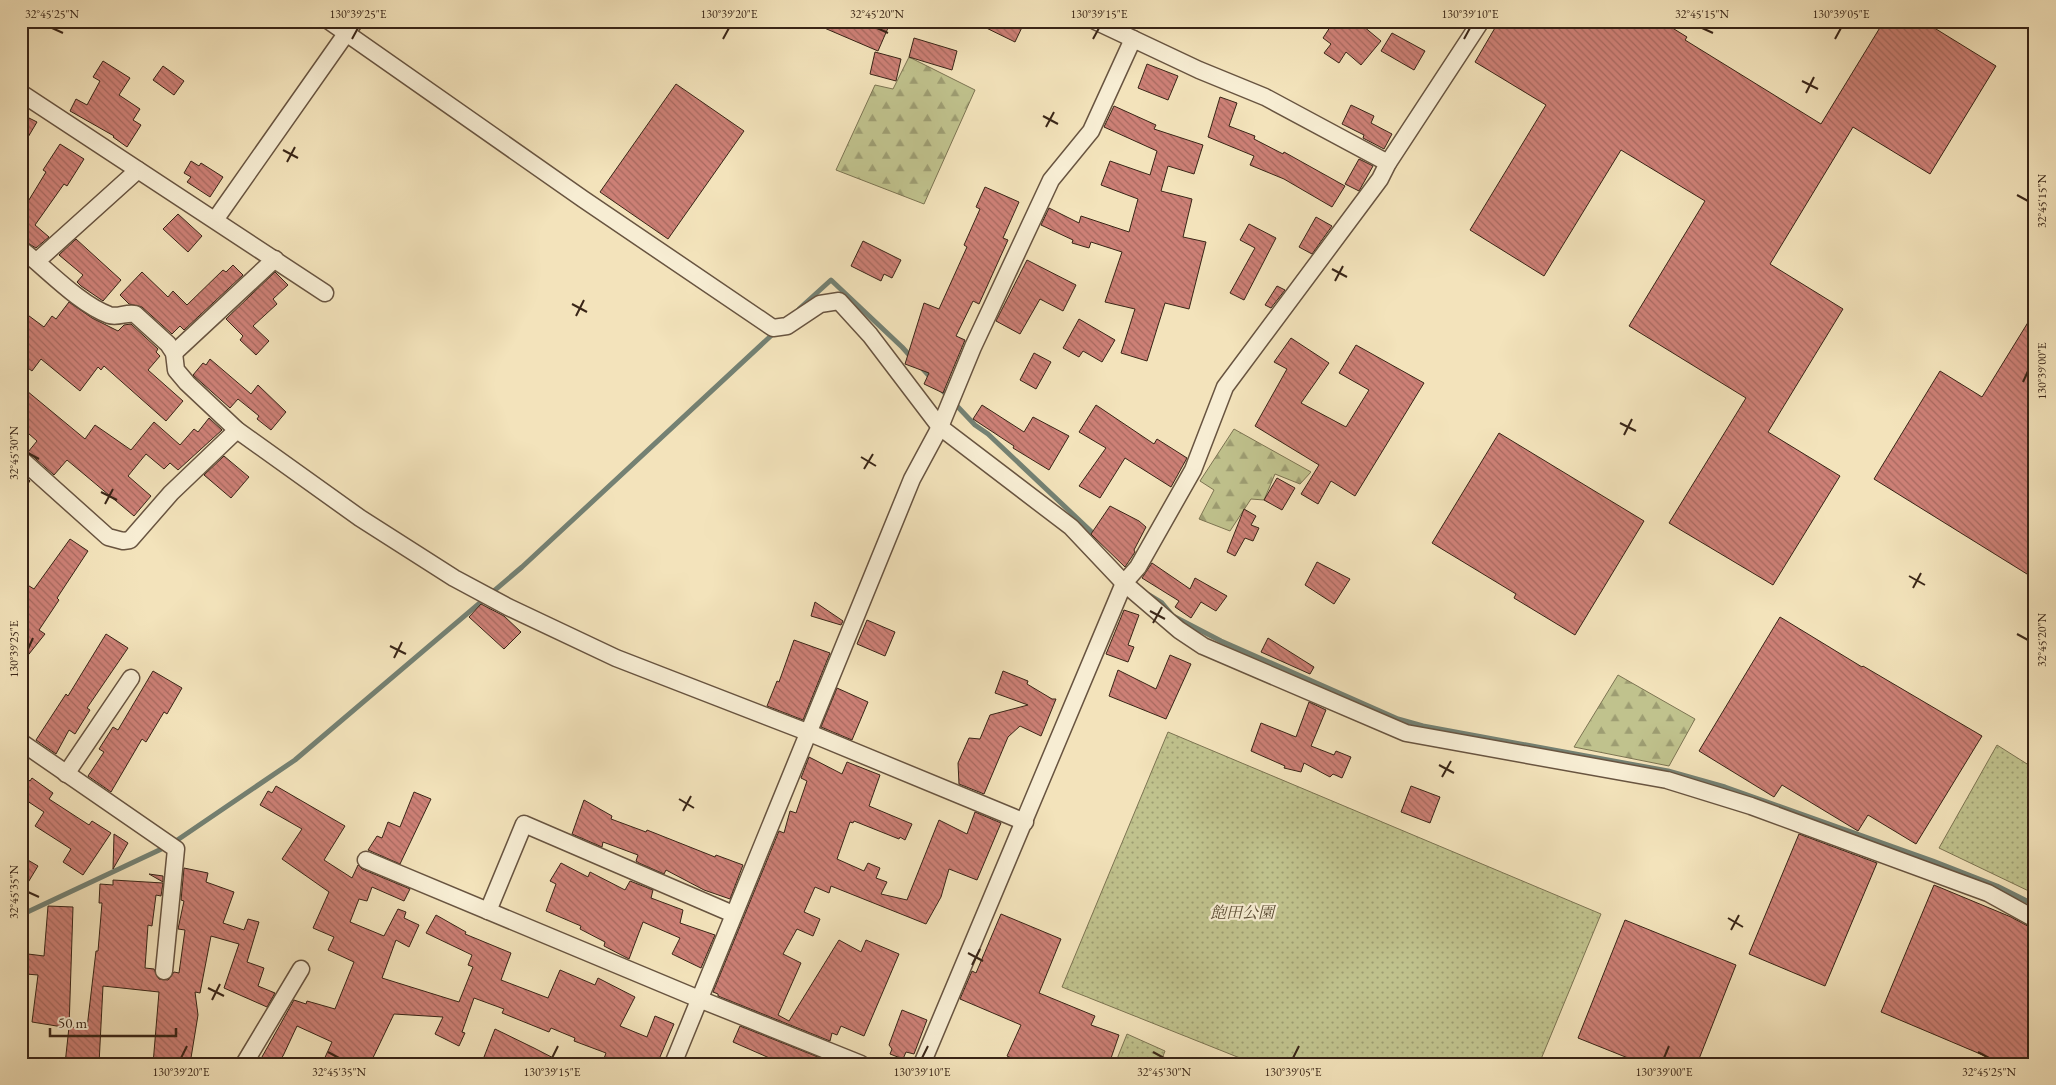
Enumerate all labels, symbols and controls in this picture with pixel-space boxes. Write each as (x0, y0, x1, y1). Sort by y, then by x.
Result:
text: 32°45'25"N (25, 6, 79, 22)
text: 130°39'25"E (330, 6, 387, 22)
text: 130°39'20"E (701, 6, 758, 22)
text: 32°45'20"N (850, 6, 904, 22)
text: 130°39'15"E (1071, 6, 1128, 22)
text: 130°39'10"E (1442, 6, 1499, 22)
text: 32°45'15"N (1675, 6, 1729, 22)
text: 130°39'05"E (1813, 6, 1870, 22)
text: 32°45'15"N (2034, 174, 2050, 228)
text: 130°39'00"E (2034, 342, 2050, 399)
text: 32°45'30"N (6, 426, 22, 480)
text: 32°45'20"N (2034, 613, 2050, 667)
text: 130°39'25"E (6, 620, 22, 677)
text: 32°45'35"N (6, 865, 22, 919)
park label: 飽田公園 (1210, 902, 1277, 923)
scale bar (50, 1005, 176, 1037)
text: 50 m (58, 1013, 87, 1032)
text: 130°39'20"E (153, 1064, 210, 1080)
text: 32°45'35"N (312, 1064, 366, 1080)
text: 130°39'15"E (524, 1064, 581, 1080)
text: 130°39'10"E (894, 1064, 951, 1080)
text: 32°45'30"N (1137, 1064, 1191, 1080)
text: 130°39'05"E (1265, 1064, 1322, 1080)
text: 130°39'00"E (1636, 1064, 1693, 1080)
text: 32°45'25"N (1962, 1064, 2016, 1080)

